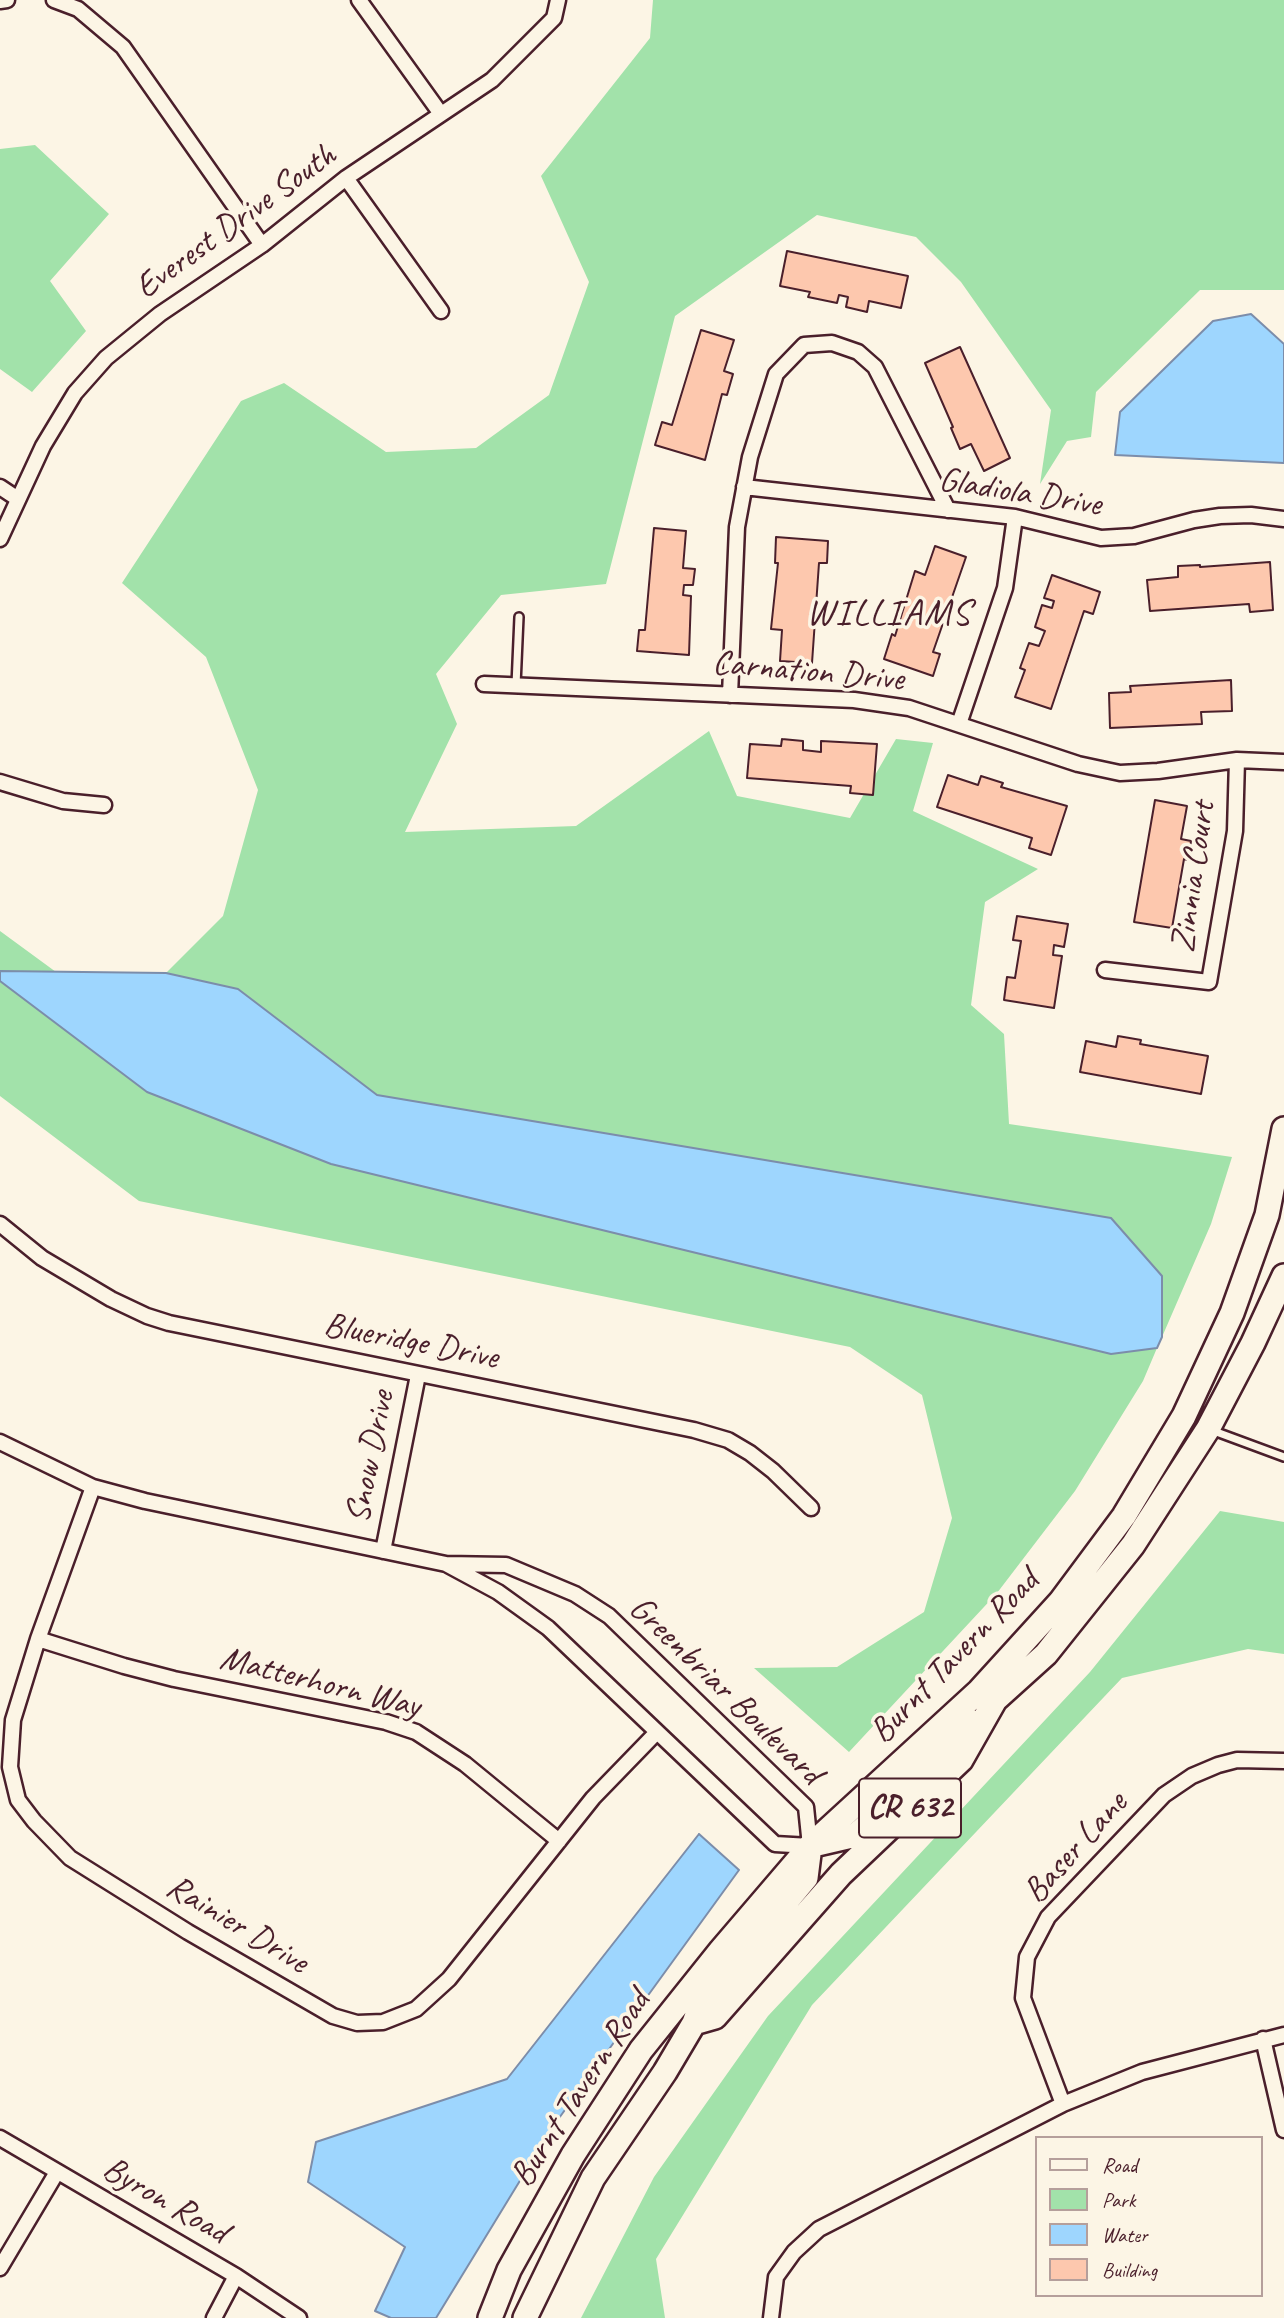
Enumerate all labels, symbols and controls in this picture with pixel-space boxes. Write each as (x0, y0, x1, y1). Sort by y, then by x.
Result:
street label: Everest Drive South (127, 135, 345, 309)
street label: Gladiola Drive (936, 459, 1104, 527)
district label: WILLIAMS (808, 592, 970, 636)
street label: Carnation Drive (711, 643, 905, 701)
street label: Zinnia Court (1163, 799, 1225, 955)
street label: Blueridge Drive (320, 1305, 502, 1379)
street label: Snow Drive (338, 1387, 404, 1527)
street label: Burnt Tavern Road (862, 1561, 1048, 1753)
street label: Greenbriar Boulevard (619, 1588, 831, 1794)
street label: Matterhorn Way (216, 1638, 424, 1728)
road number: CR 632 (859, 1778, 961, 1838)
street label: Baser Lane (1015, 1784, 1137, 1912)
street label: Rainier Drive (159, 1866, 315, 1984)
street label: Burnt Tavern Road (502, 1983, 660, 2195)
legend (1036, 2136, 1263, 2297)
street label: Byron Road (95, 2148, 235, 2254)
text: Road (1102, 2152, 1137, 2178)
text: Park (1102, 2187, 1135, 2213)
text: Water (1102, 2222, 1148, 2248)
text: Building (1102, 2257, 1157, 2283)

